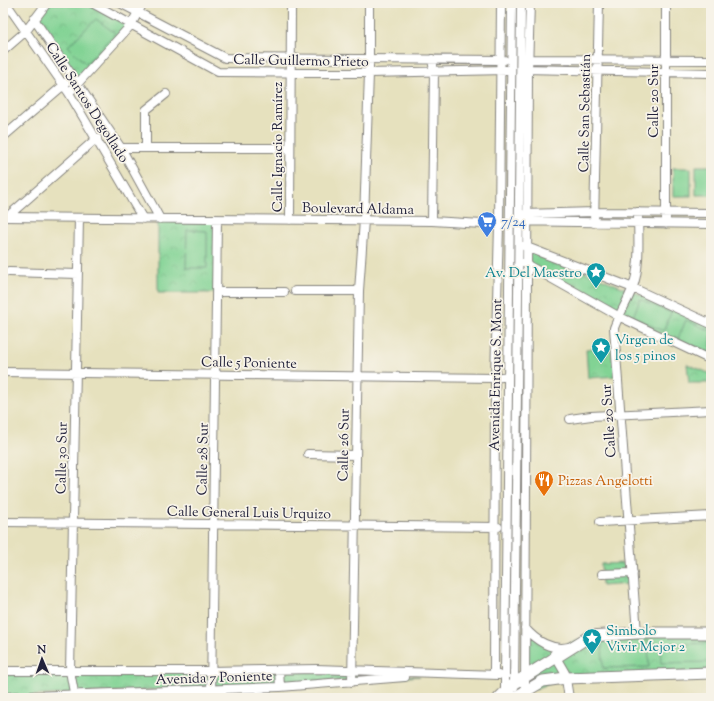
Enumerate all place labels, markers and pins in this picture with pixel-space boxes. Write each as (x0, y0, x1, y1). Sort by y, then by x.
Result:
supermarket icon: 7/24 (476, 210, 498, 238)
place label: 7/24 (501, 213, 526, 233)
place icon: Av. Del Maestro (585, 261, 607, 289)
place label: Av. Del Maestro (485, 264, 582, 284)
place label: Virgen de los 5 pinos (615, 331, 676, 367)
place icon: Virgen de los 5 pinos (590, 336, 612, 364)
restaurant icon: Pizzas Angelotti (533, 469, 555, 497)
place label: Pizzas Angelotti (558, 472, 653, 492)
place label: Simbolo Vivir Mejor 2 (606, 622, 686, 658)
place icon: Simbolo Vivir Mejor 2 (581, 627, 603, 655)

